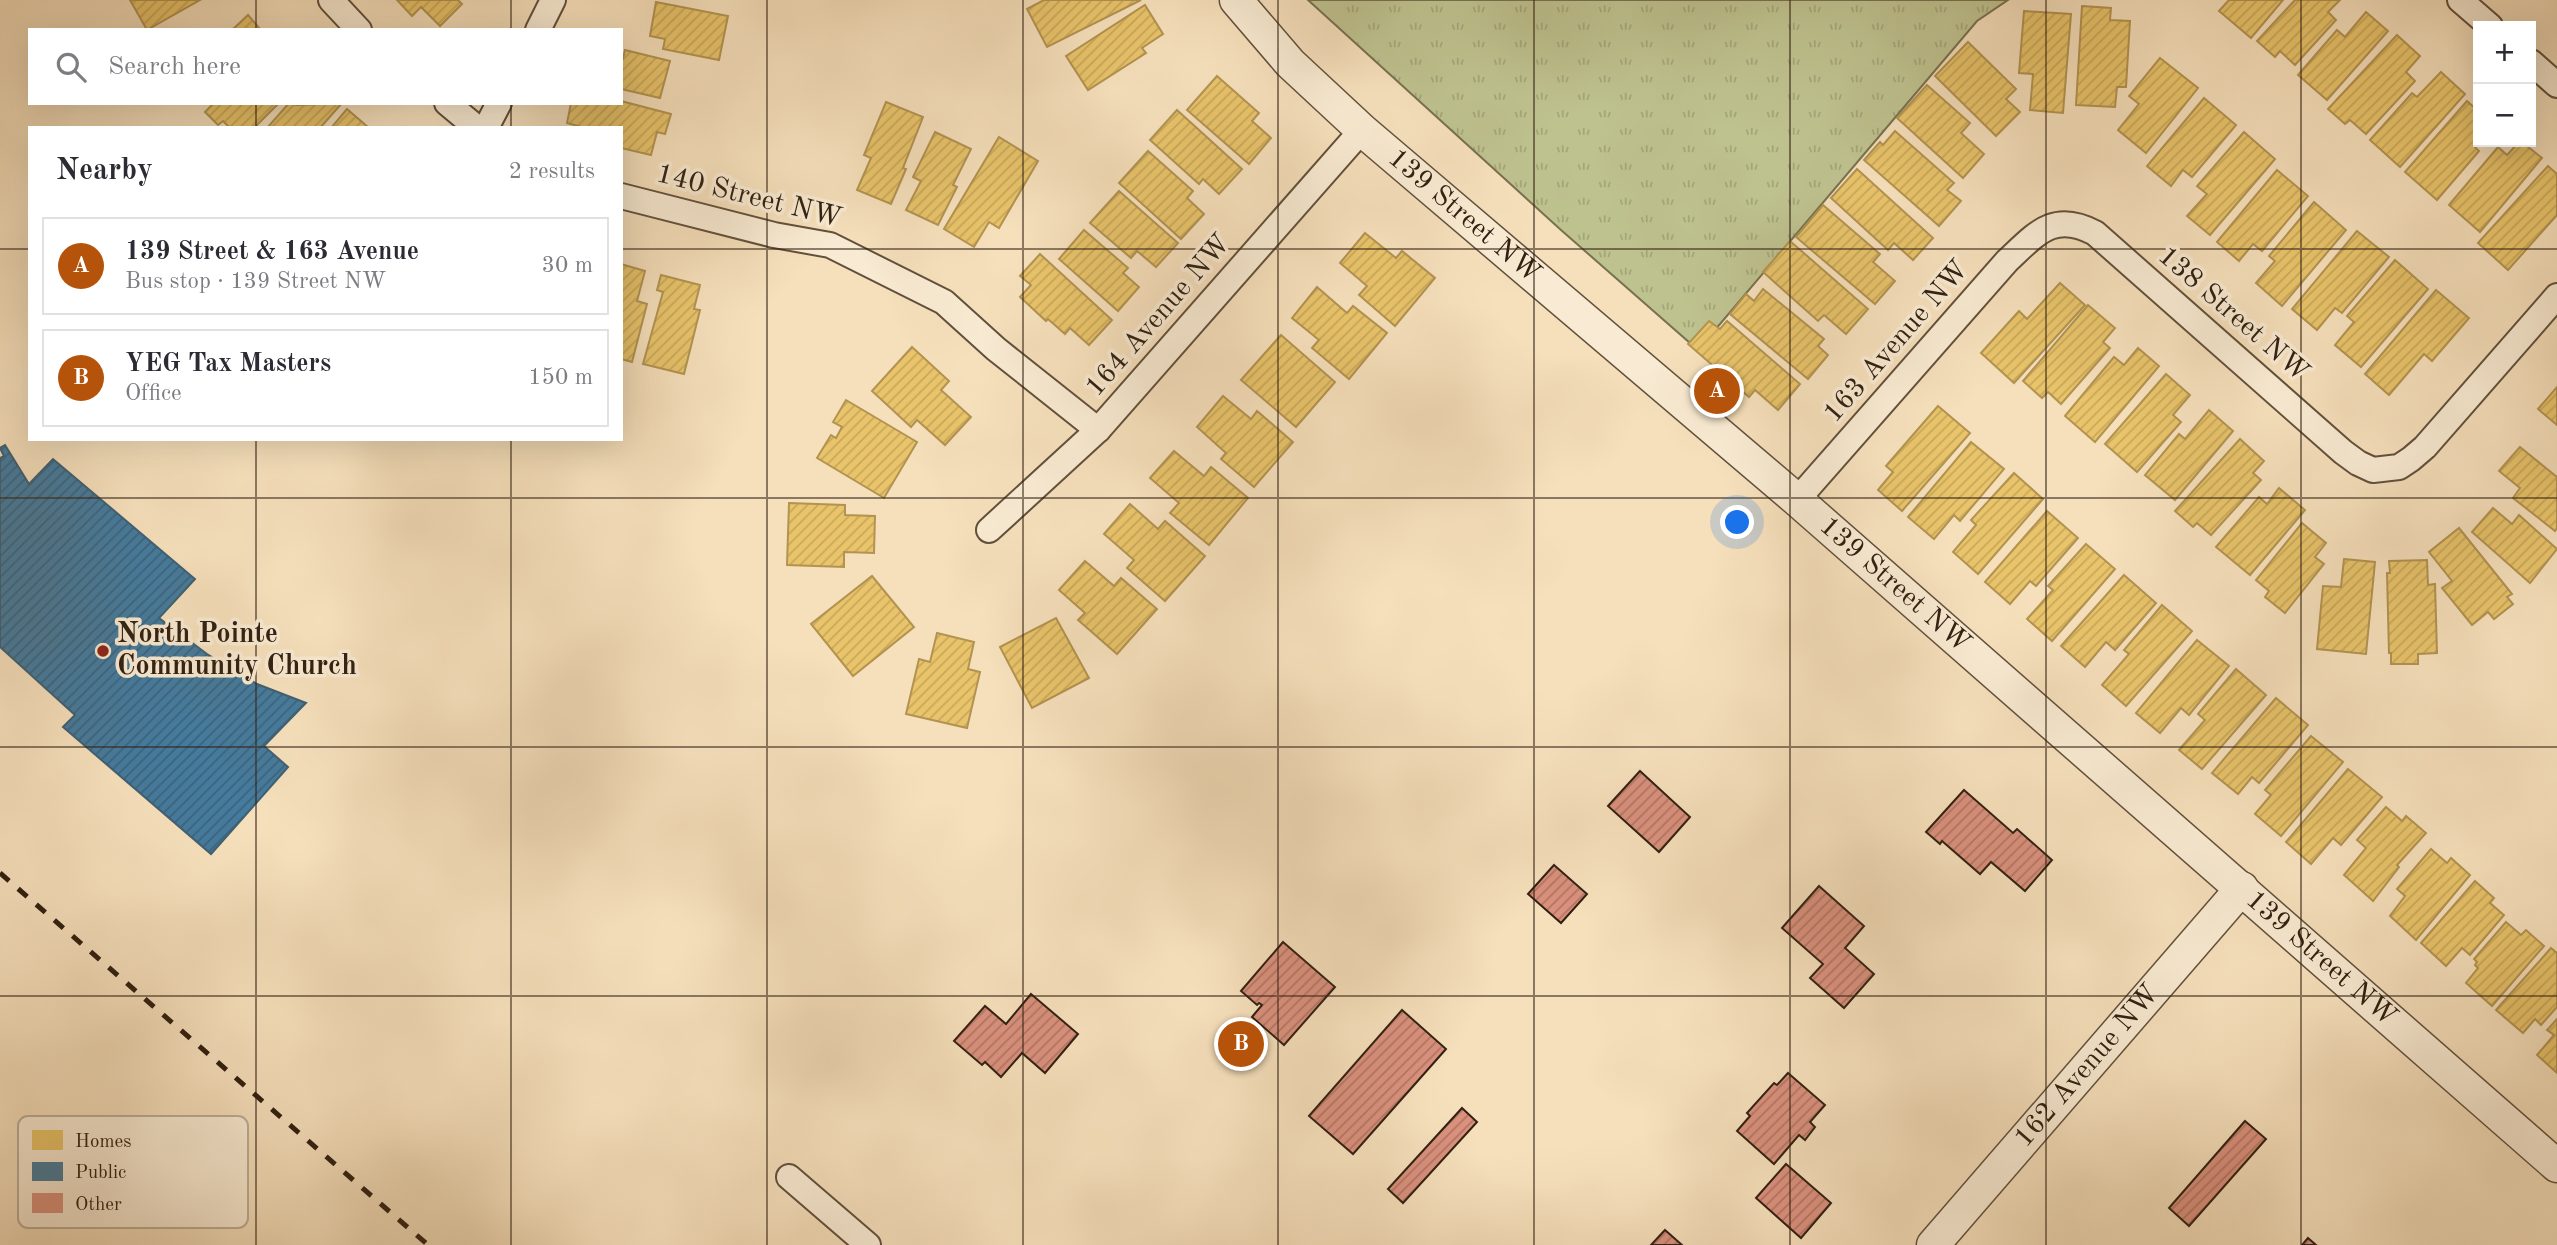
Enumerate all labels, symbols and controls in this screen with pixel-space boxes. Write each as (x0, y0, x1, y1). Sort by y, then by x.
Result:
map controls (2473, 21, 2536, 147)
button: + (2473, 21, 2536, 84)
search box (28, 28, 623, 105)
icon: search (52, 48, 90, 86)
text: Search here (108, 54, 241, 80)
button: − (2473, 84, 2536, 147)
street label: 139 Street NW (1382, 144, 1545, 289)
text: Nearby (56, 156, 153, 186)
text: 2 results (509, 160, 595, 183)
street label: 140 Street NW (653, 160, 845, 234)
street label: 164 Avenue NW (1081, 229, 1237, 402)
text: 139 Street & 163 Avenue (125, 239, 419, 265)
street label: 138 Street NW (2152, 242, 2314, 388)
text: A (72, 254, 90, 277)
text: 30 m (542, 254, 593, 277)
street label: 163 Avenue NW (1819, 255, 1975, 428)
text: Bus stop · 139 Street NW (125, 270, 386, 293)
text: YEG Tax Masters (125, 351, 331, 377)
pin: A (1694, 365, 1740, 417)
text: B (73, 366, 89, 389)
text: 150 m (528, 366, 593, 389)
text: Office (125, 382, 182, 405)
your location (1720, 505, 1754, 539)
street label: 139 Street NW (1814, 512, 1975, 659)
place label: North Pointe Community Church (117, 621, 357, 681)
marker: North Pointe Community Church (95, 643, 111, 659)
street label: 139 Street NW (2240, 886, 2402, 1032)
street label: 162 Avenue NW (2010, 980, 2165, 1153)
pin: B (1218, 1018, 1264, 1070)
legend (18, 1116, 248, 1228)
text: Homes (75, 1133, 131, 1152)
text: Public (75, 1164, 126, 1183)
text: Other (75, 1196, 122, 1215)

